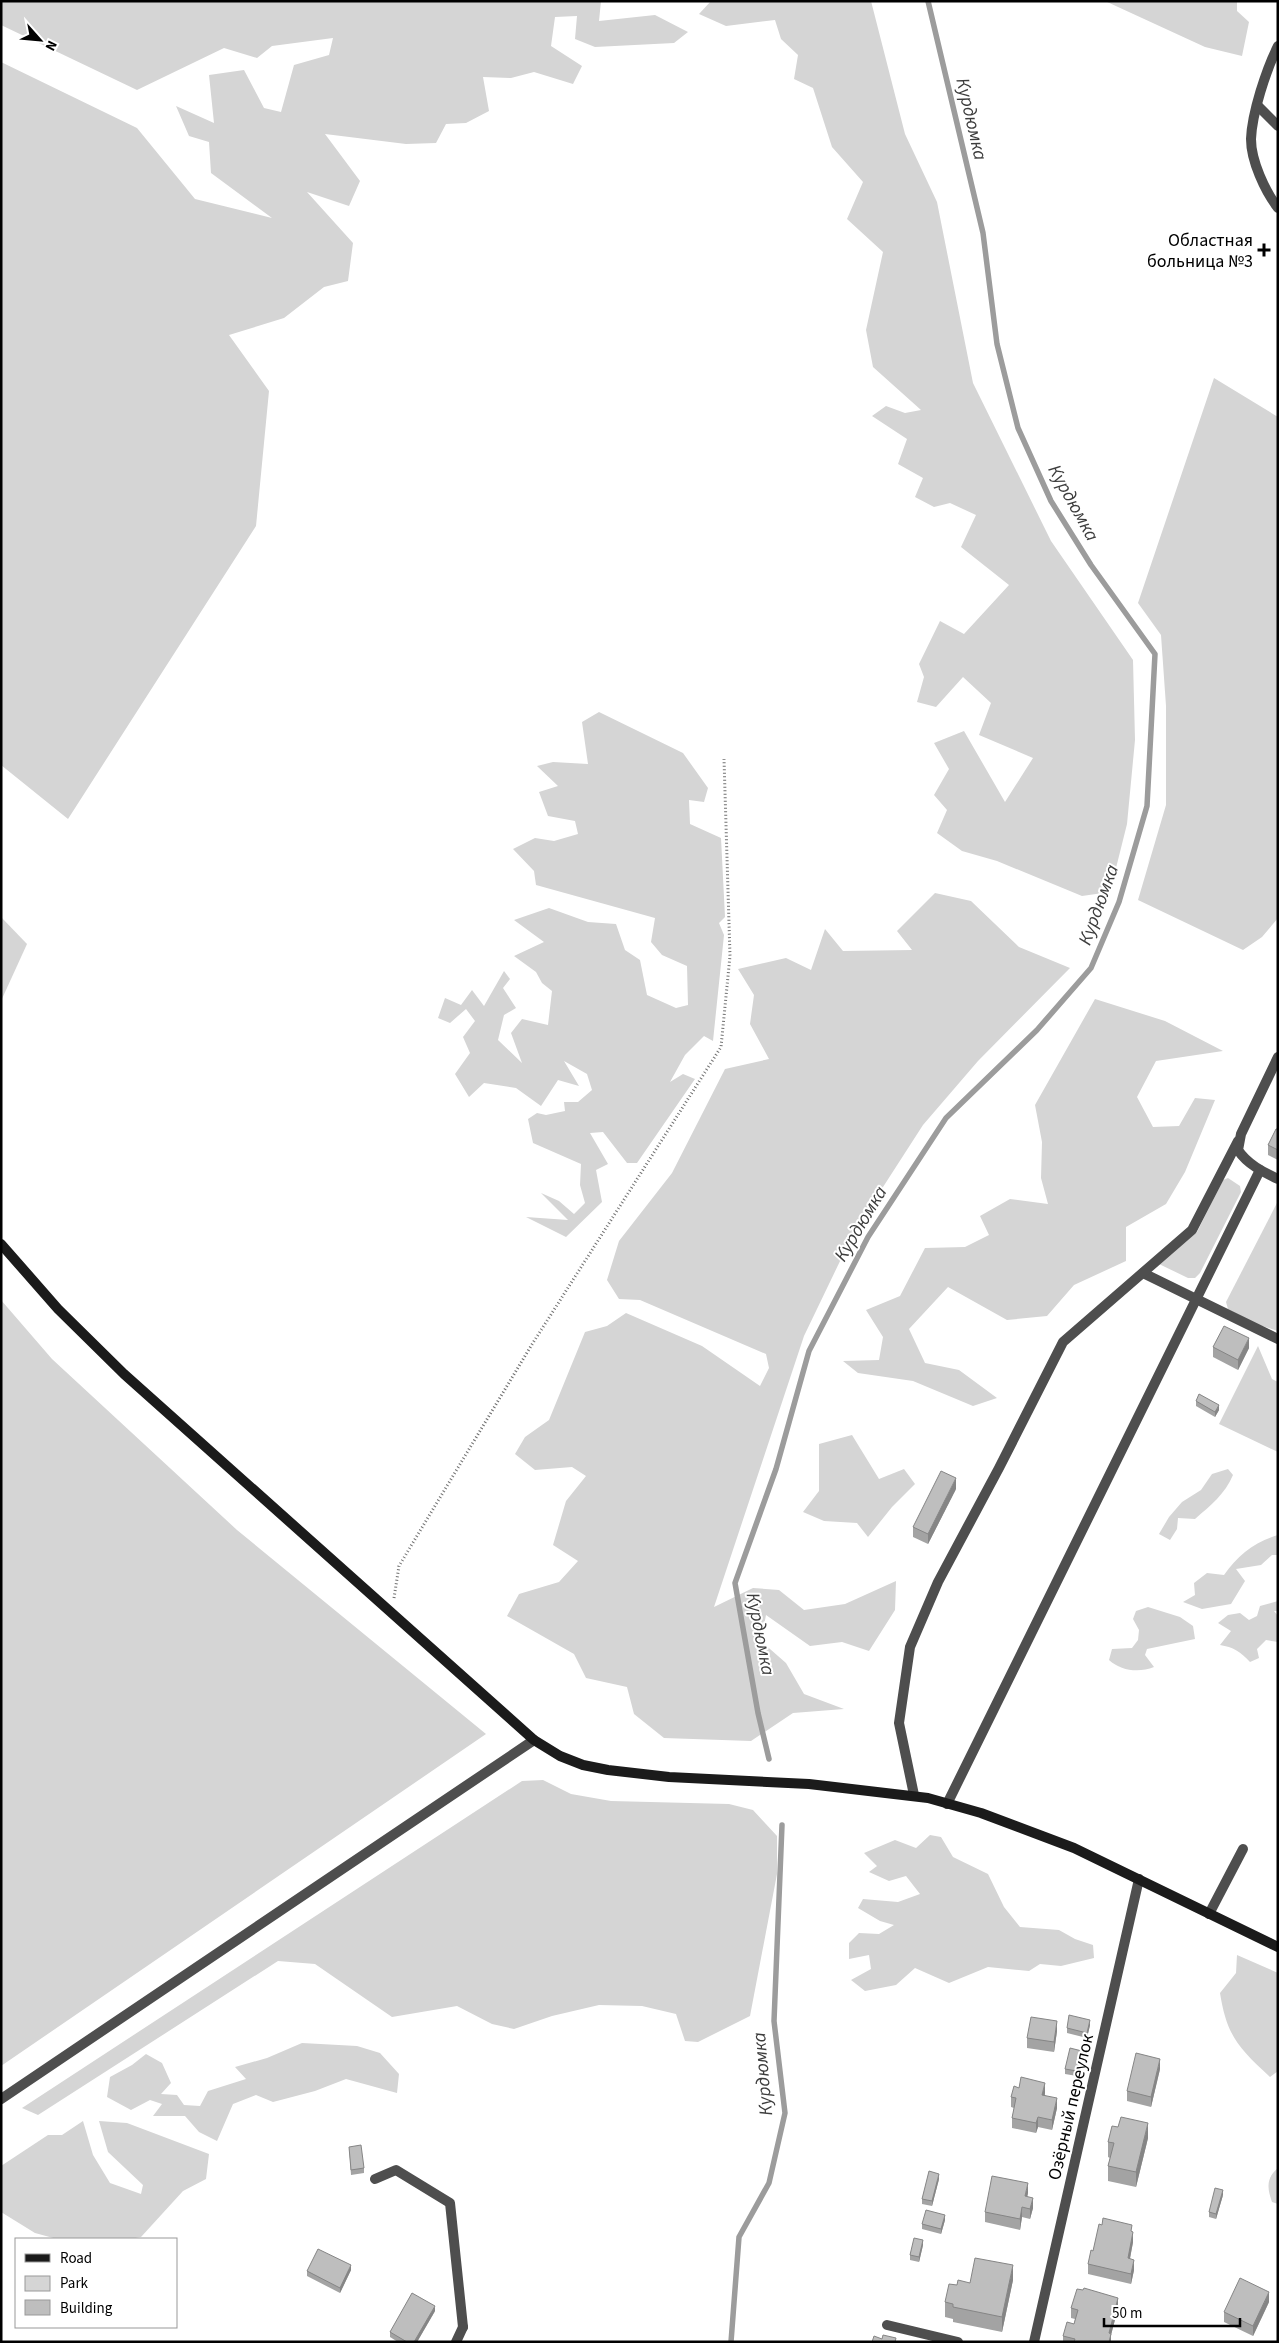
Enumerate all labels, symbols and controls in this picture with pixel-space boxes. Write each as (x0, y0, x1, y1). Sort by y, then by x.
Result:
north arrow (15, 15, 65, 65)
text: N (40, 37, 62, 54)
water label: Курдюмка (948, 75, 994, 163)
place label: Областная больница №3 (1147, 228, 1253, 274)
marker: Областная больница №3 (1257, 243, 1271, 257)
water label: Курдюмка (1041, 460, 1105, 546)
water label: Курдюмка (1072, 861, 1126, 949)
water label: Курдюмка (828, 1181, 894, 1267)
water label: Курдюмка (739, 1590, 781, 1678)
water label: Курдюмка (746, 2031, 780, 2117)
street label: Озёрный переулок (1042, 2031, 1100, 2183)
legend (15, 2238, 178, 2328)
text: Road (60, 2248, 92, 2269)
text: Park (60, 2273, 89, 2294)
scale bar (1104, 2296, 1240, 2328)
text: Building (60, 2298, 113, 2319)
text: 50 m (1112, 2303, 1142, 2324)

